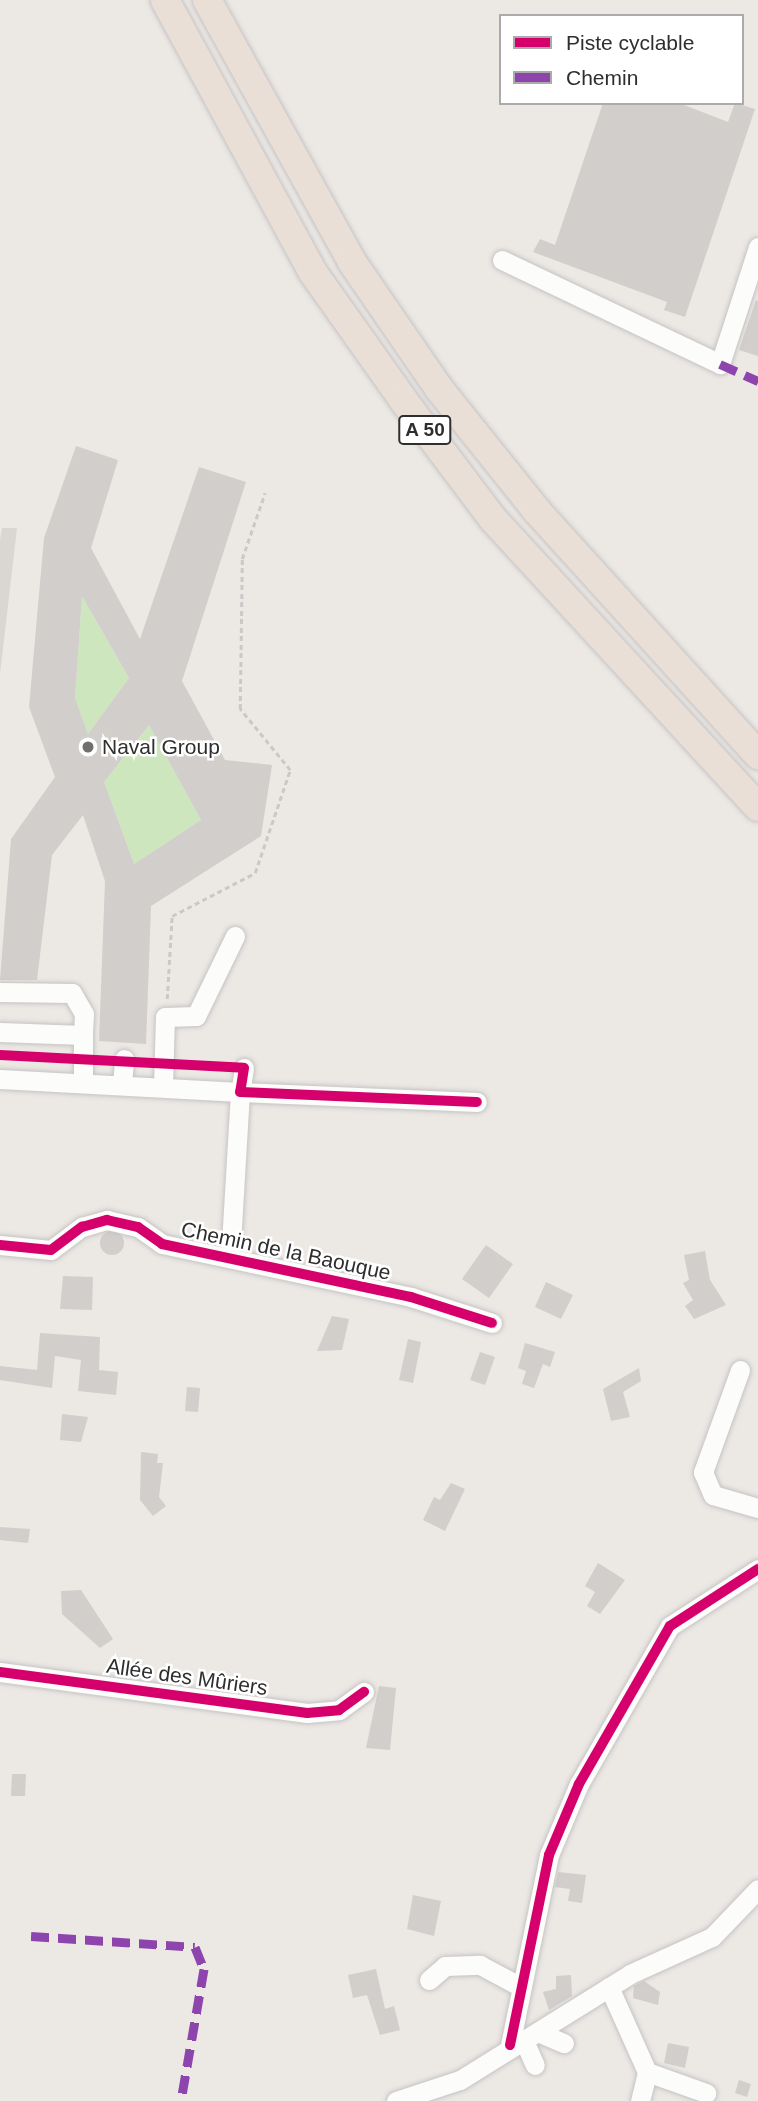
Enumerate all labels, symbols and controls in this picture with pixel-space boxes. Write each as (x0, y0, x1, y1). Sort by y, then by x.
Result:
legend (499, 14, 744, 105)
text: Piste cyclable (566, 31, 694, 54)
text: Chemin (566, 66, 638, 89)
road number: A 50 (397, 414, 453, 446)
place label: Naval Group (102, 734, 220, 760)
marker: Naval Group (80, 739, 96, 755)
street label: Chemin de la Baouque (179, 1216, 393, 1286)
street label: Allée des Mûriers (105, 1653, 269, 1701)

